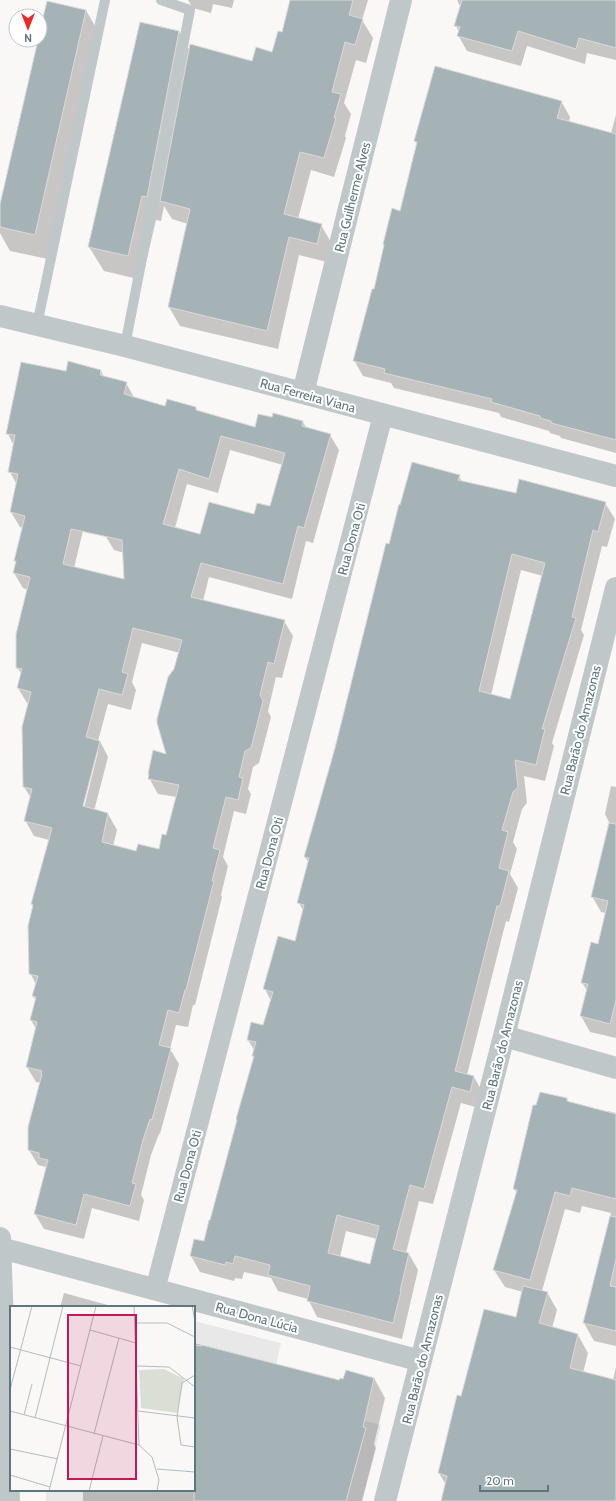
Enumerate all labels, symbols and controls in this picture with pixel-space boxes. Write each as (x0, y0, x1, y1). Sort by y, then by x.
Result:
north arrow (8, 8, 48, 48)
text: N (24, 31, 32, 45)
street label: Rua Guilherme Alves (331, 140, 374, 254)
street label: Rua Ferreira Viana (259, 375, 358, 416)
street label: Rua Dona Oti (334, 501, 368, 577)
street label: Rua Barão do Amazonas (556, 663, 604, 796)
street label: Rua Dona Oti (252, 815, 286, 891)
street label: Rua Barão do Amazonas (478, 978, 526, 1111)
street label: Rua Dona Oti (170, 1128, 204, 1204)
street label: Rua Barão do Amazonas (398, 1292, 446, 1425)
street label: Rua Dona Lúcia (214, 1298, 301, 1336)
inset map (10, 1306, 195, 1491)
scale bar (480, 1467, 548, 1493)
text: 20 m (486, 1473, 514, 1488)

